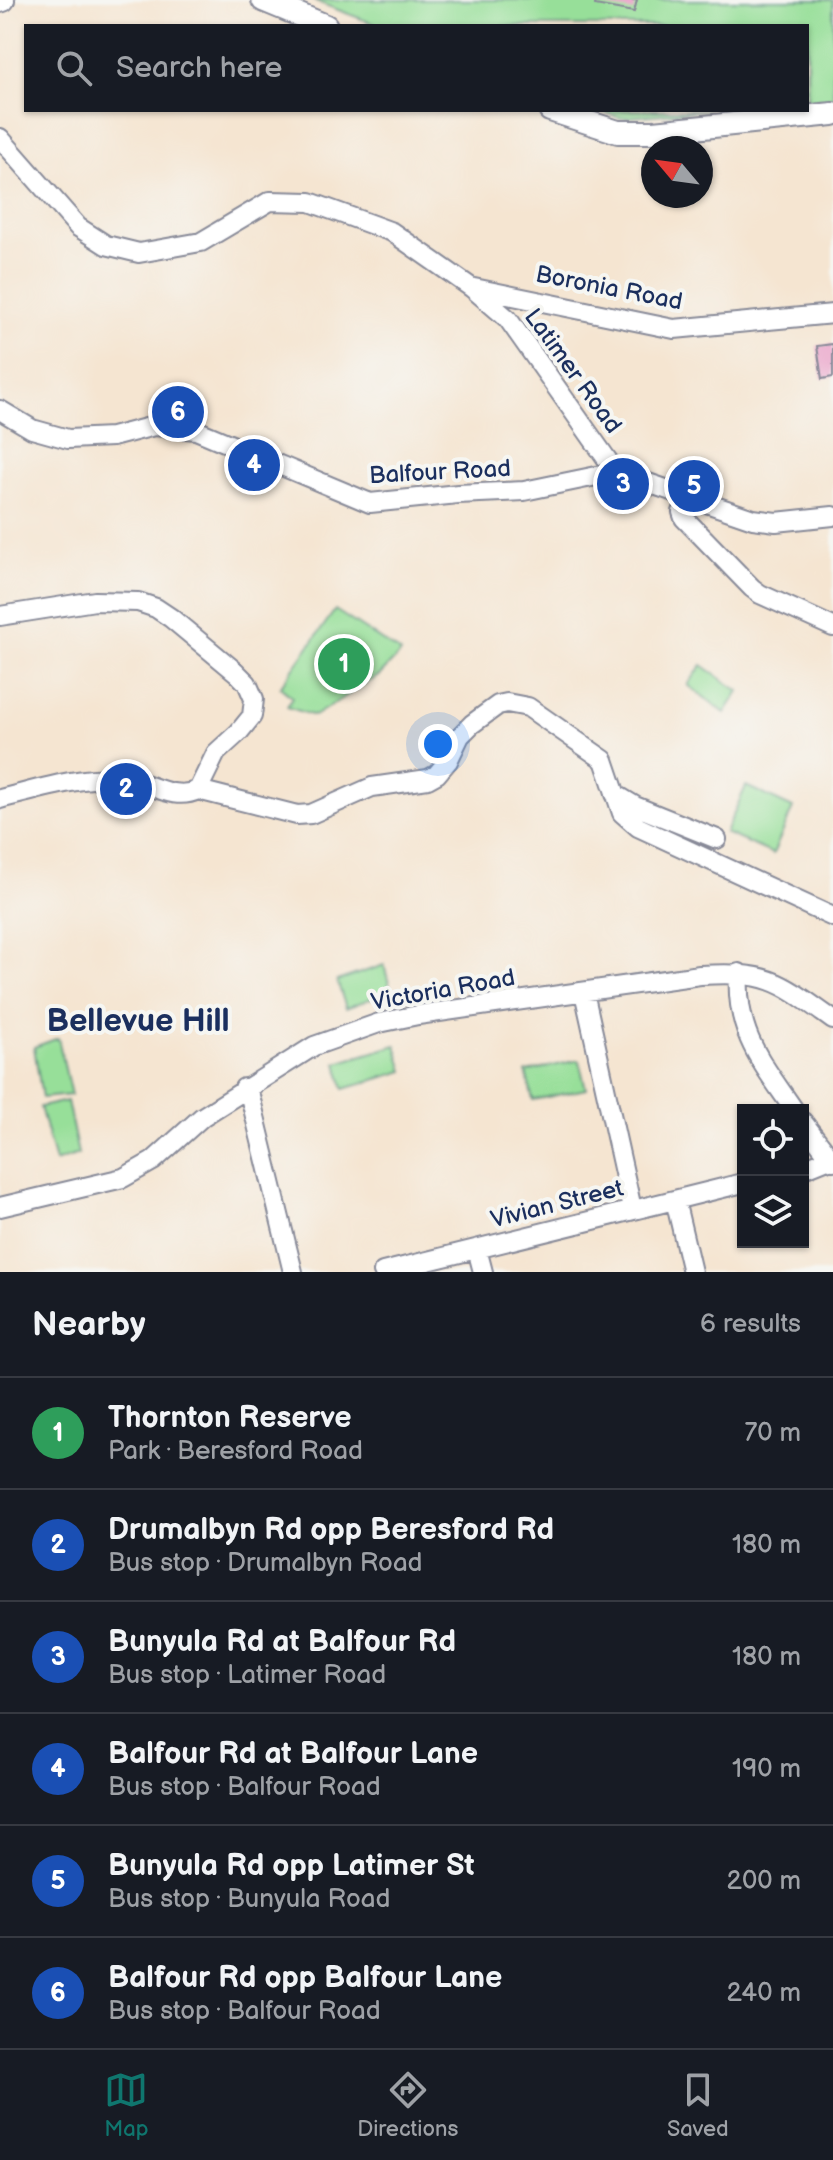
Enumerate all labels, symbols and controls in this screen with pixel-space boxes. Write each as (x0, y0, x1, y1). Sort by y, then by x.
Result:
search box (24, 24, 809, 112)
icon: search (52, 46, 96, 90)
text: Search here (116, 50, 282, 86)
north arrow (641, 136, 713, 208)
street label: Boronia Road (533, 260, 685, 316)
street label: Latimer Road (518, 303, 628, 439)
pin: 6 (152, 382, 204, 442)
pin: 4 (228, 435, 280, 495)
street label: Balfour Road (368, 454, 512, 490)
pin: 3 (597, 454, 649, 514)
pin: 5 (668, 456, 720, 516)
pin: 1 (318, 634, 370, 694)
your location (418, 724, 458, 764)
pin: 2 (100, 759, 152, 819)
street label: Victoria Road (369, 963, 517, 1017)
district label: Bellevue Hill (46, 1002, 230, 1041)
map controls (737, 1104, 809, 1248)
button: locate (737, 1104, 809, 1176)
street label: Vivian Street (488, 1173, 627, 1234)
button: layers (737, 1176, 809, 1248)
text: Nearby (32, 1304, 146, 1345)
text: 6 results (700, 1309, 801, 1340)
text: Thornton Reserve (108, 1400, 351, 1436)
text: 1 (53, 1418, 63, 1449)
text: 70 m (744, 1418, 801, 1449)
text: Park · Beresford Road (108, 1436, 363, 1467)
text: Drumalbyn Rd opp Beresford Rd (108, 1512, 554, 1548)
text: 2 (50, 1530, 66, 1561)
text: 180 m (732, 1530, 801, 1561)
text: Bus stop · Drumalbyn Road (108, 1548, 423, 1579)
text: Bunyula Rd at Balfour Rd (108, 1624, 456, 1660)
text: 3 (50, 1642, 66, 1673)
text: 180 m (732, 1642, 801, 1673)
text: Bus stop · Latimer Road (108, 1660, 386, 1691)
text: Balfour Rd at Balfour Lane (108, 1736, 478, 1772)
text: 4 (50, 1754, 66, 1785)
text: 190 m (732, 1754, 801, 1785)
text: Bus stop · Balfour Road (108, 1772, 381, 1803)
text: Bunyula Rd opp Latimer St (108, 1848, 474, 1884)
text: 5 (50, 1866, 66, 1897)
text: 200 m (727, 1866, 801, 1897)
text: Bus stop · Bunyula Road (108, 1884, 390, 1915)
text: Balfour Rd opp Balfour Lane (108, 1960, 502, 1996)
text: 6 (50, 1978, 66, 2009)
text: 240 m (726, 1978, 801, 2009)
text: Bus stop · Balfour Road (108, 1996, 381, 2027)
tab: Map (104, 2068, 149, 2143)
tab: Directions (357, 2068, 458, 2143)
tab: Saved (667, 2068, 729, 2143)

